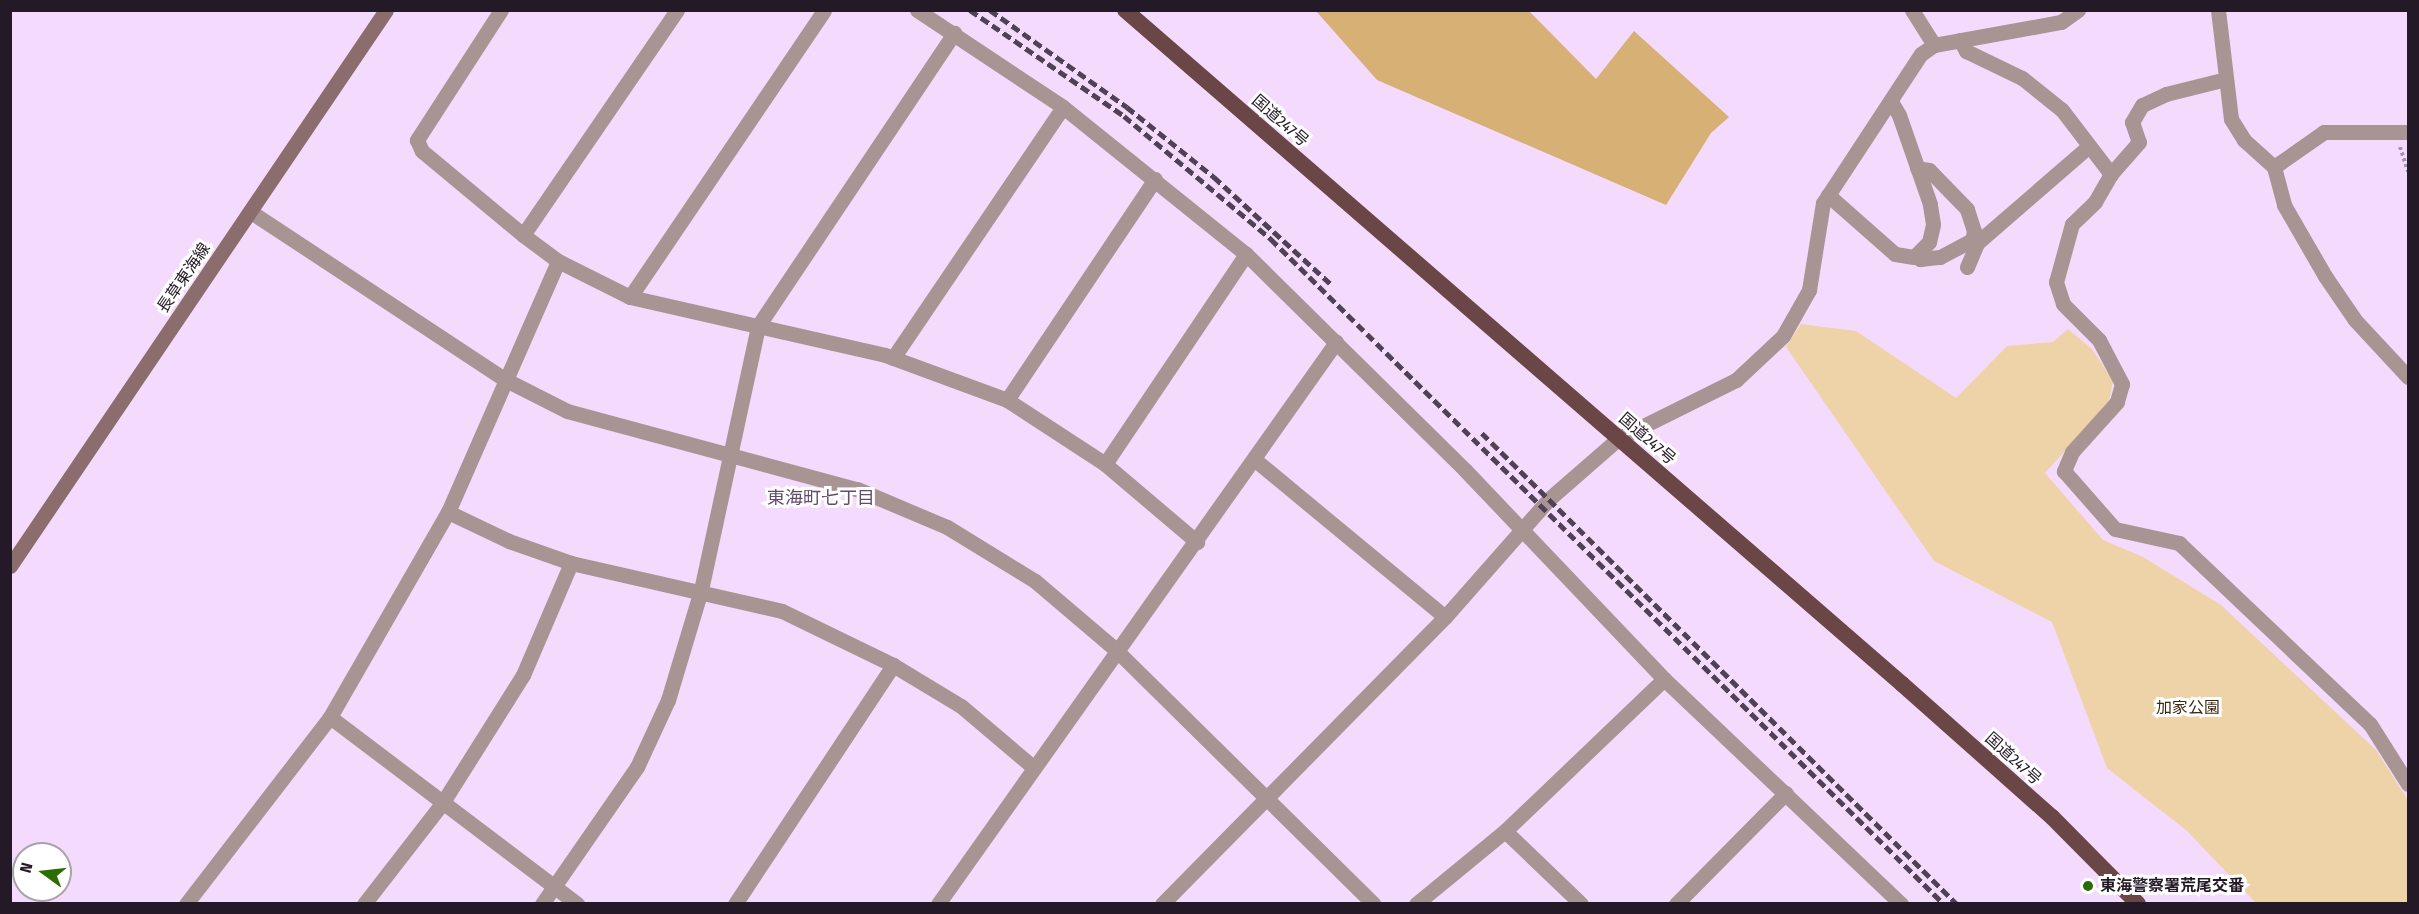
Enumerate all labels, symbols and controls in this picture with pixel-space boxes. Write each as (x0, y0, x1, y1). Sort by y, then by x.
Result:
street label: 国道247号 (1248, 91, 1312, 151)
street label: 長草東海線 (154, 239, 214, 317)
street label: 国道247号 (1615, 409, 1679, 469)
district label: 東海町七丁目 (767, 487, 875, 509)
park label: 加家公園 (2156, 698, 2220, 718)
street label: 国道247号 (1981, 729, 2045, 789)
north arrow (12, 842, 72, 902)
text: N (16, 861, 36, 875)
place label: 東海警察署荒尾交番 (2100, 876, 2244, 896)
marker: 東海警察署荒尾交番 (2081, 879, 2095, 893)

